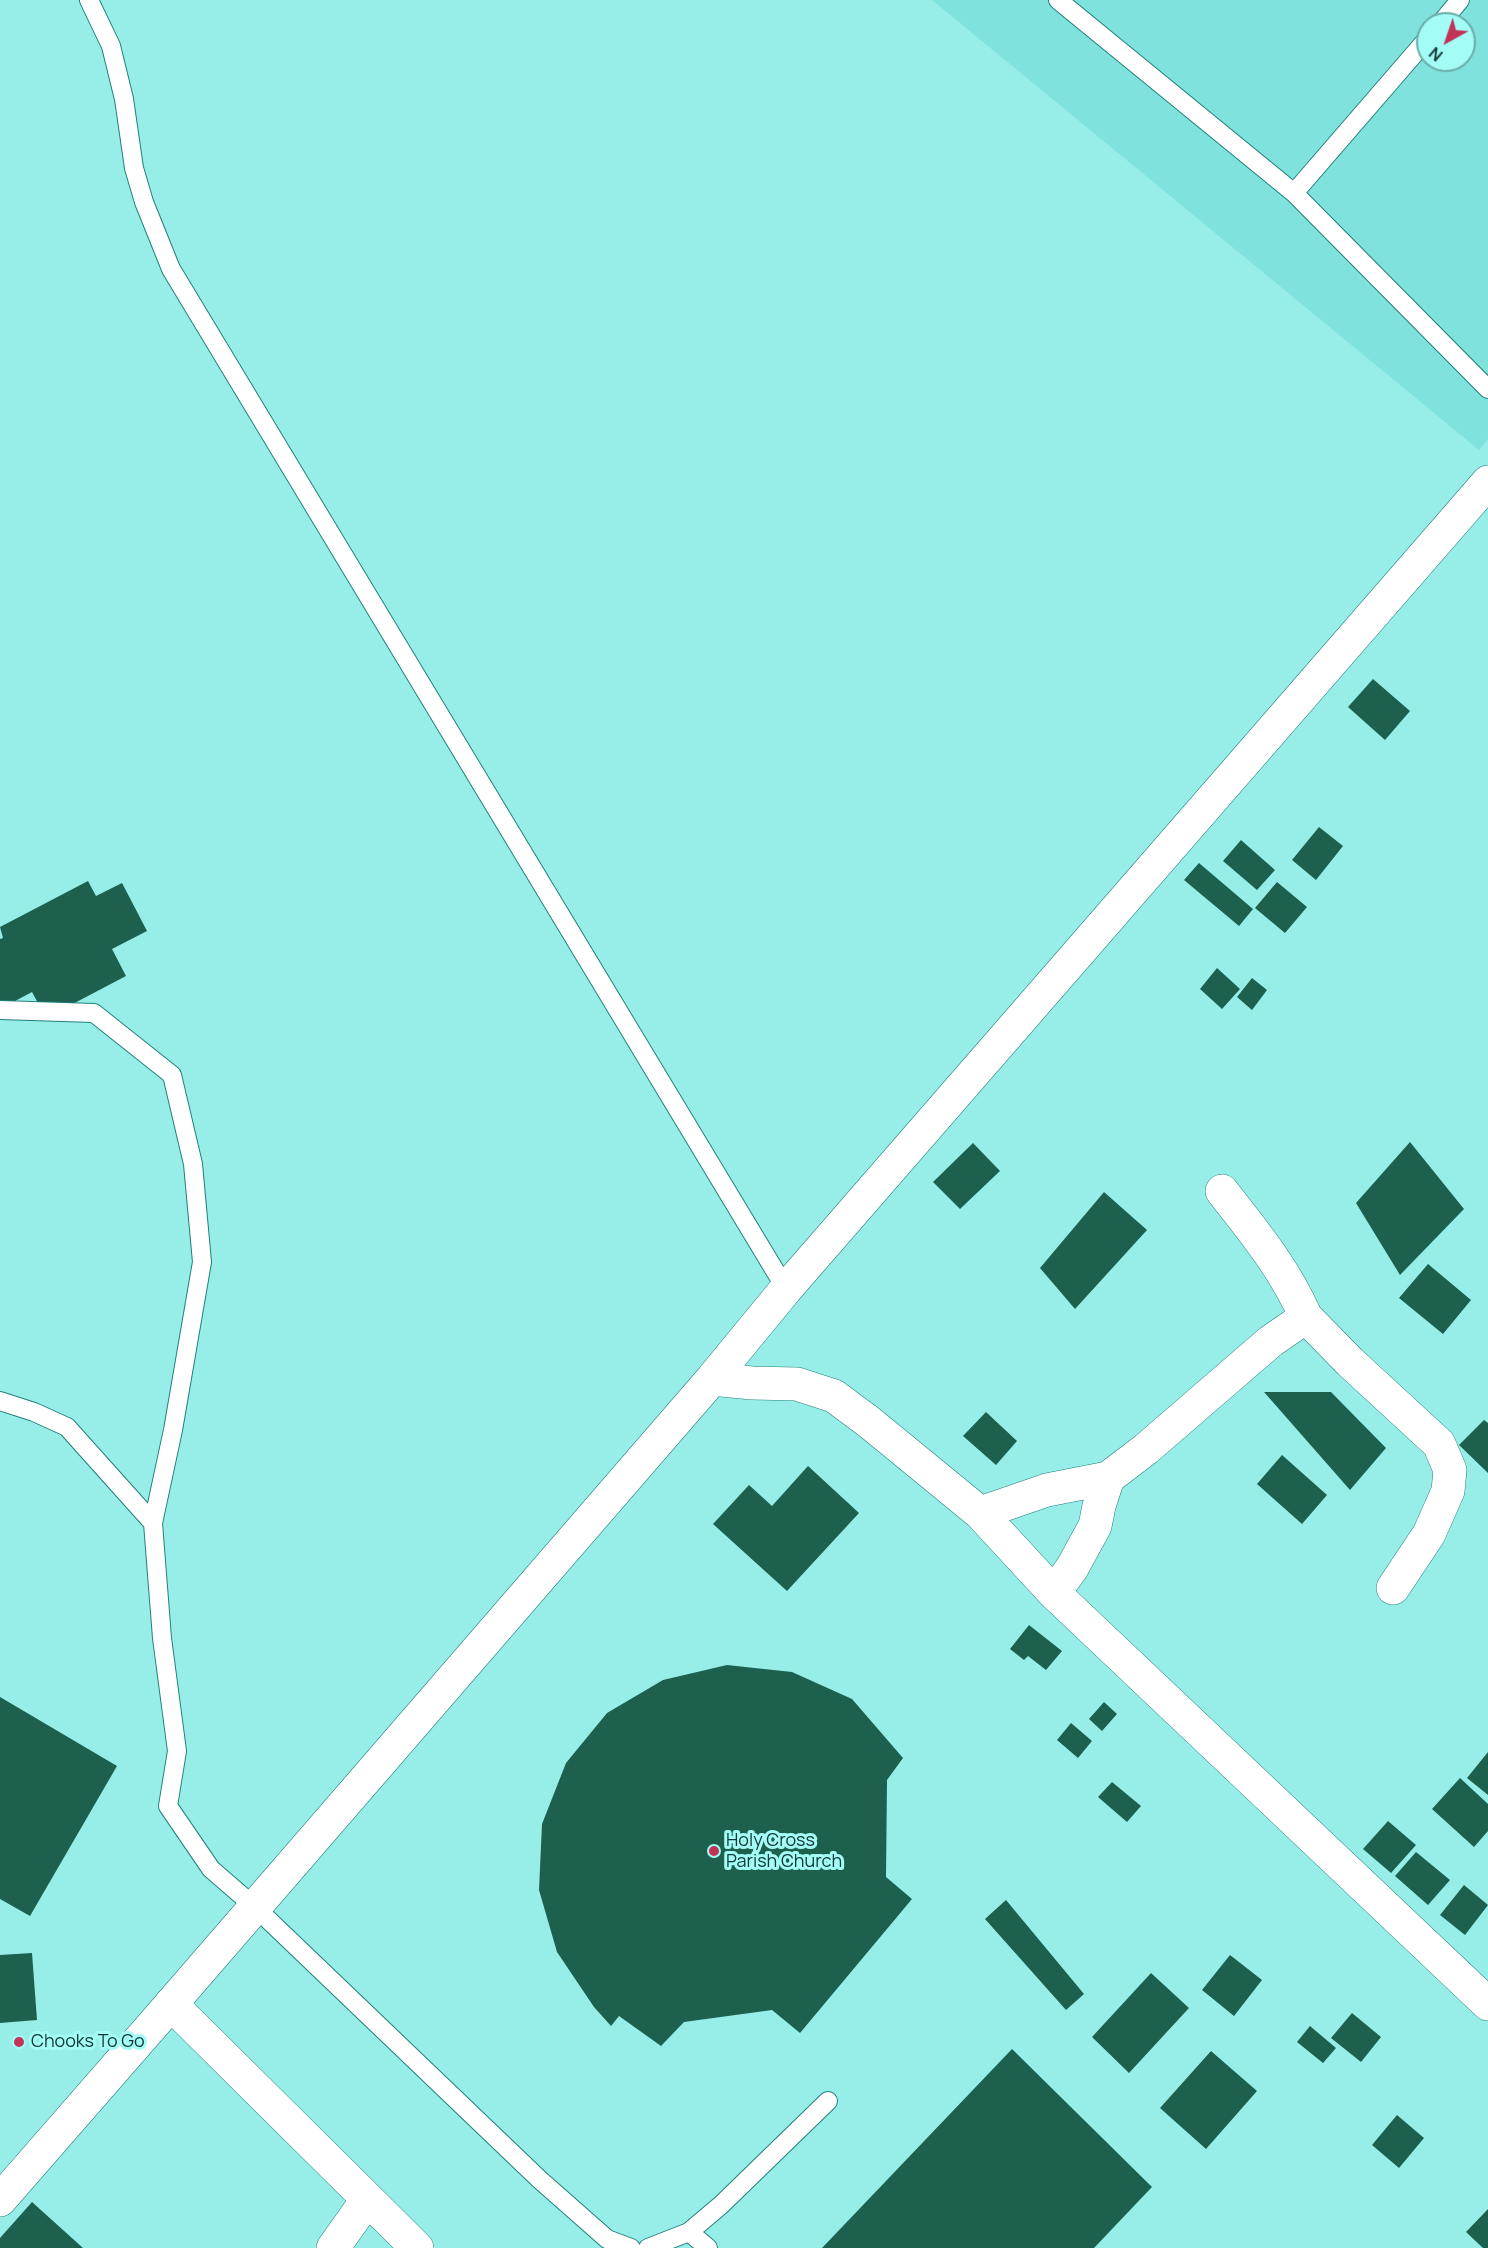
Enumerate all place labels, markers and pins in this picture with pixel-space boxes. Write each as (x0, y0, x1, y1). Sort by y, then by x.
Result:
place label: Holy Cross Parish Church (726, 1830, 842, 1872)
marker: Holy Cross Parish Church (707, 1844, 721, 1858)
place label: Chooks To Go (31, 2031, 145, 2053)
marker: Chooks To Go (12, 2035, 26, 2049)

